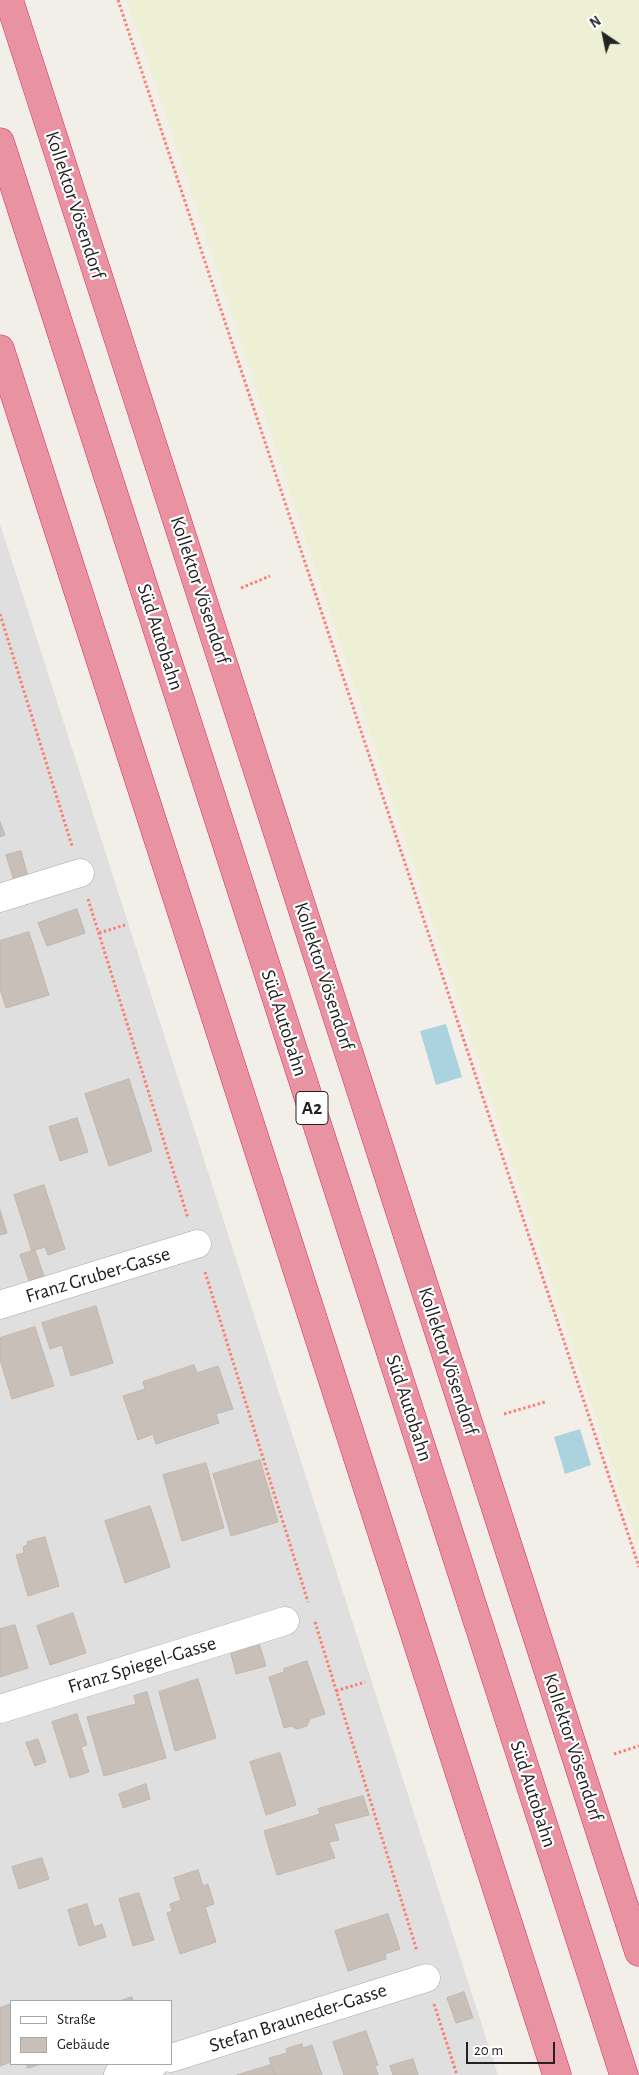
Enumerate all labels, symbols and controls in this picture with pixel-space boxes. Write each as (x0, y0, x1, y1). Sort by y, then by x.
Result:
north arrow (579, 10, 629, 60)
text: N (588, 14, 604, 31)
street label: Kollektor Vösendorf (40, 128, 110, 282)
street label: Kollektor Vösendorf (165, 513, 235, 667)
street label: Süd Autobahn (131, 581, 189, 693)
street label: Kollektor Vösendorf (289, 899, 359, 1053)
street label: Süd Autobahn (255, 967, 313, 1079)
road number: A2 (296, 1092, 328, 1124)
street label: Franz Gruber-Gasse (23, 1242, 173, 1308)
street label: Kollektor Vösendorf (413, 1284, 483, 1438)
street label: Süd Autobahn (380, 1352, 438, 1464)
street label: Franz Spiegel-Gasse (65, 1631, 219, 1699)
street label: Kollektor Vösendorf (538, 1670, 608, 1824)
street label: Süd Autobahn (504, 1738, 562, 1850)
street label: Stefan Brauneder-Gasse (206, 1978, 390, 2058)
legend (10, 2000, 172, 2065)
text: Straße (57, 2012, 96, 2027)
scale bar (469, 2032, 558, 2064)
text: Gebäude (57, 2037, 110, 2052)
text: 20 m (474, 2043, 503, 2058)

